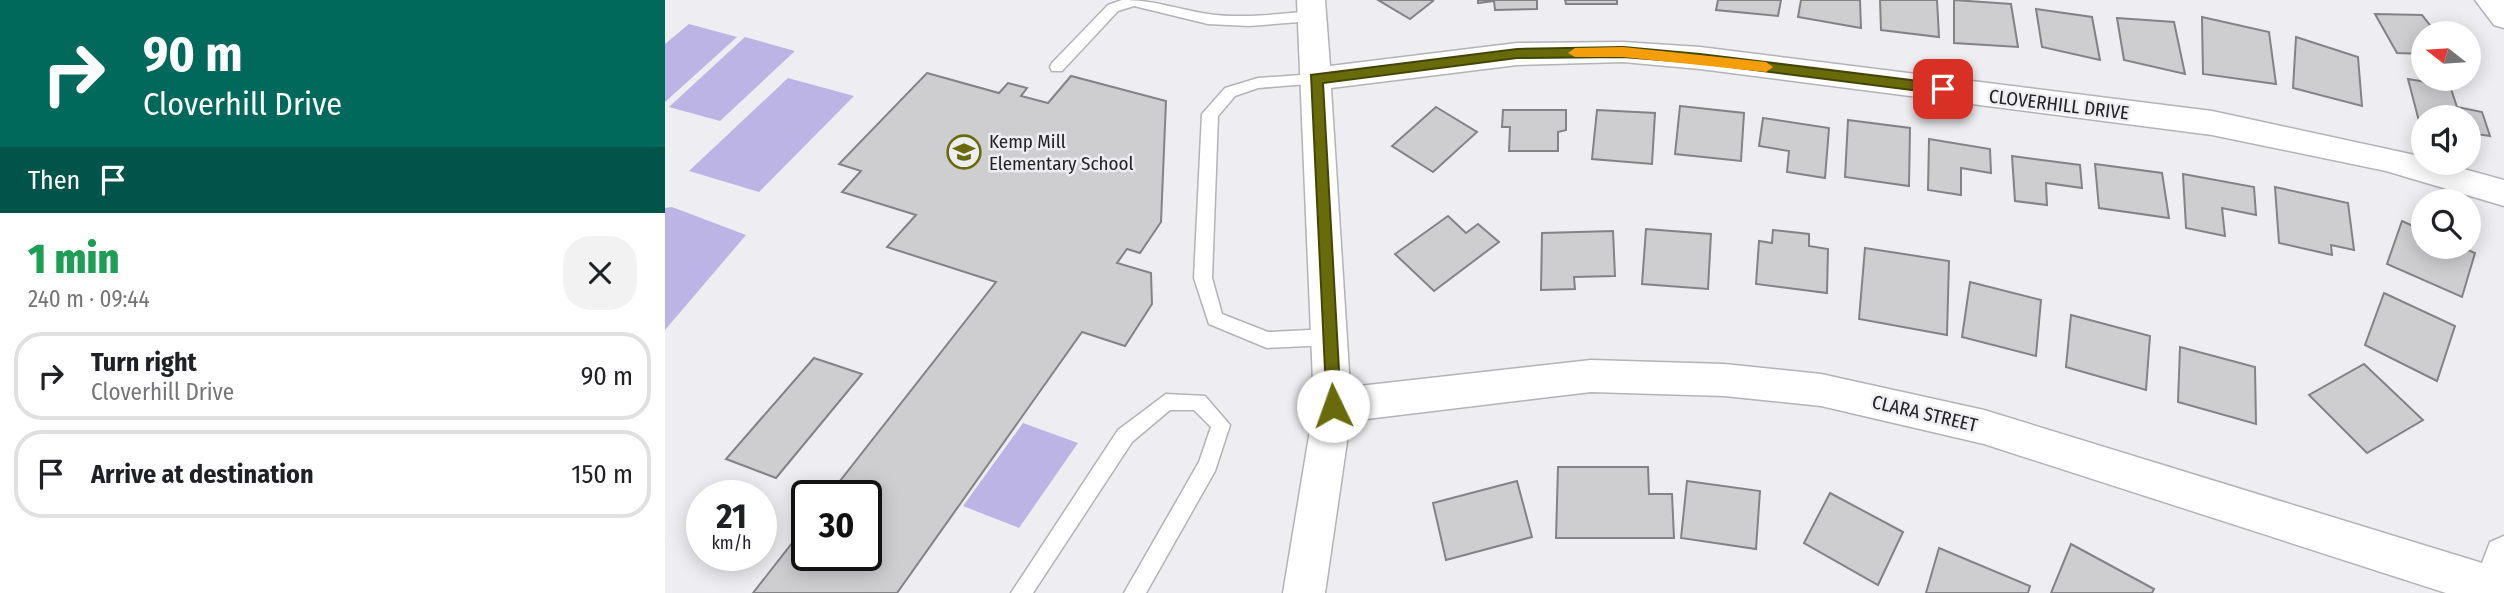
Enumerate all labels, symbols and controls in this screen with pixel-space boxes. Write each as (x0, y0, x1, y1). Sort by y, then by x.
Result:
north arrow (2411, 21, 2481, 91)
map controls (2411, 21, 2481, 259)
text: 90 m (143, 25, 243, 84)
icon: right (28, 28, 119, 119)
pin (1913, 59, 1973, 119)
icon: arrive (1924, 70, 1962, 108)
text: Cloverhill Drive (143, 85, 342, 123)
street label: CLOVERHILL DRIVE (1988, 85, 2130, 124)
button: sound (2411, 105, 2481, 175)
place label: Kemp Mill Elementary School (989, 130, 1134, 175)
school or university icon: Kemp Mill Elementary School (945, 133, 983, 171)
icon: arrive (94, 161, 132, 199)
text: Then (28, 165, 80, 196)
button: search (2411, 189, 2481, 259)
text: 1 min (28, 234, 119, 284)
button: close (563, 236, 637, 310)
text: 240 m · 09:44 (28, 285, 150, 313)
text: Turn right (91, 347, 197, 378)
icon: right (32, 357, 70, 395)
text: 90 m (581, 361, 633, 392)
position arrow (1296, 369, 1370, 443)
text: Cloverhill Drive (91, 378, 234, 406)
street label: CLARA STREET (1870, 390, 1980, 437)
icon: arrive (32, 455, 70, 493)
text: Arrive at destination (91, 459, 314, 490)
text: 150 m (571, 459, 633, 490)
speed limit sign: 30 (791, 480, 882, 571)
text: 21 (716, 495, 747, 537)
text: km/h (711, 532, 752, 554)

